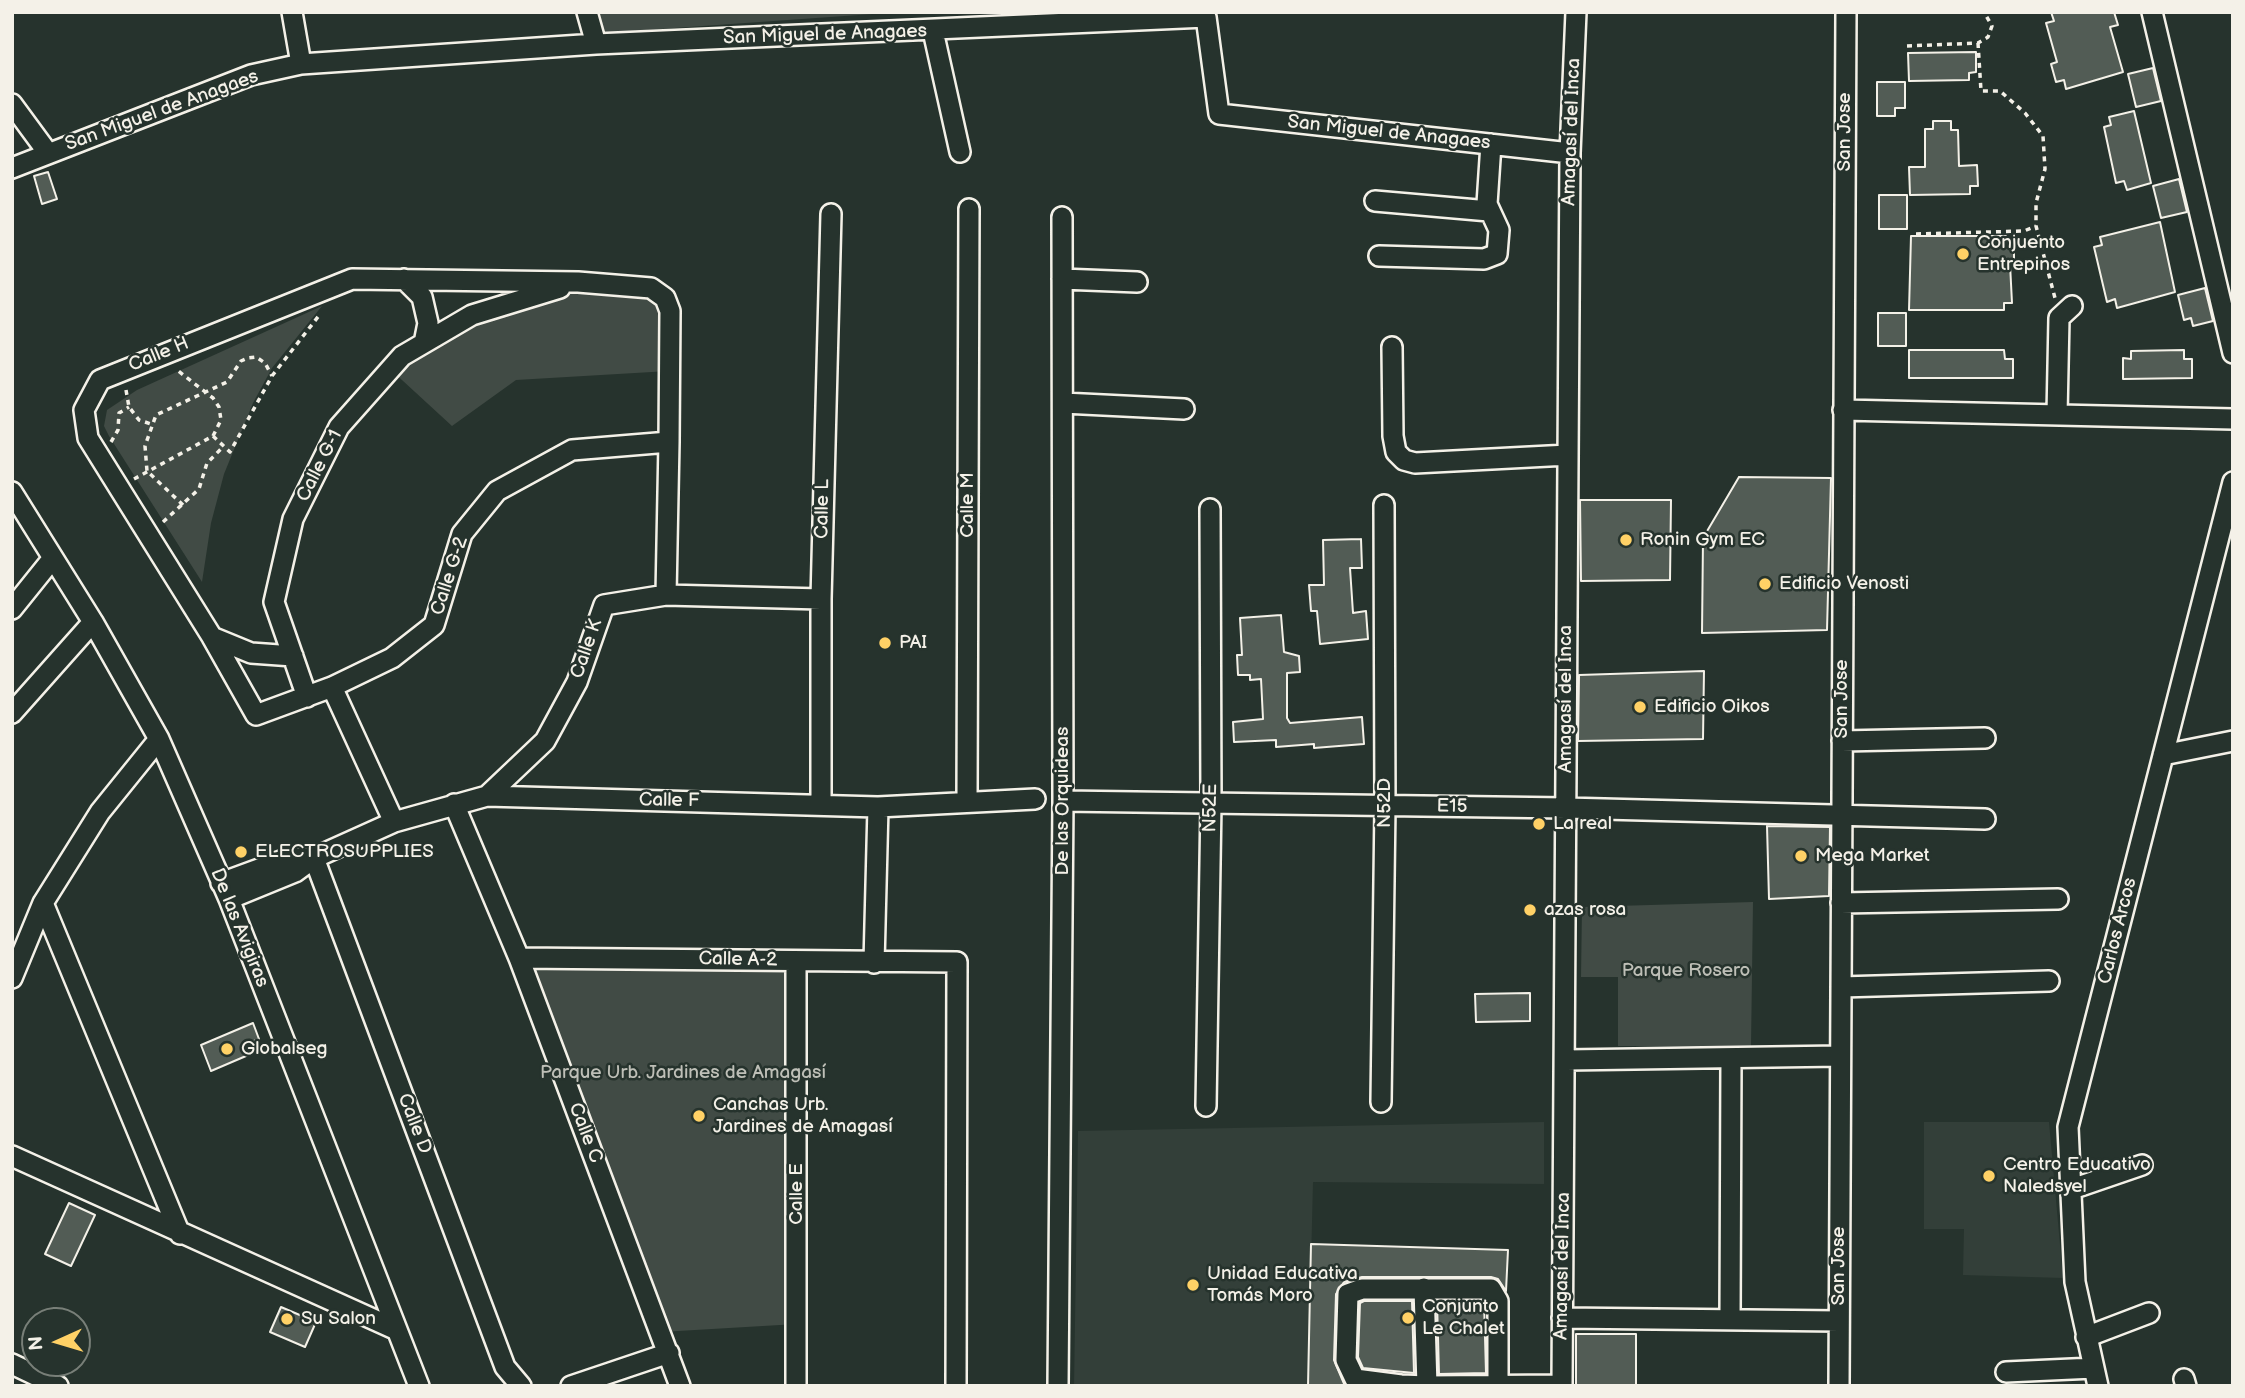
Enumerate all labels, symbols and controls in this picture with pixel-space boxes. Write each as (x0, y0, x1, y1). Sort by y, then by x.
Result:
street label: San Miguel de Anagaes (723, 20, 927, 50)
street label: Amagasí del Inca (1558, 58, 1586, 206)
street label: San Miguel de Anagaes (62, 65, 262, 157)
street label: San Jose (1834, 92, 1856, 172)
street label: San Miguel de Anagaes (1286, 111, 1492, 155)
place label: Conjuento Entrepinos (1977, 232, 2070, 276)
marker: Conjuento Entrepinos (1955, 246, 1971, 262)
street label: Calle H (126, 333, 192, 377)
street label: Calle G-1 (292, 426, 348, 506)
street label: Calle M (957, 472, 979, 538)
street label: Calle L (811, 479, 835, 539)
place label: Ronin Gym EC (1640, 529, 1765, 551)
marker: Ronin Gym EC (1618, 532, 1634, 548)
street label: Calle G-2 (427, 534, 473, 618)
place label: Edificio Venosti (1779, 573, 1909, 595)
marker: Edificio Venosti (1757, 576, 1773, 592)
street label: Calle K (566, 616, 608, 682)
street label: Amagasí del Inca (1555, 625, 1577, 773)
place label: PAI (899, 632, 927, 654)
marker: PAI (877, 635, 893, 651)
street label: San Jose (1831, 659, 1853, 739)
place label: Edificio Oikos (1654, 696, 1770, 718)
marker: Edificio Oikos (1632, 699, 1648, 715)
street label: De las Orquideas (1052, 727, 1074, 875)
street label: N52D (1374, 778, 1396, 828)
street label: N52E (1199, 783, 1223, 833)
street label: Calle F (639, 789, 699, 813)
street label: E15 (1436, 795, 1468, 819)
place label: La real (1553, 813, 1612, 835)
marker: La real (1531, 816, 1547, 832)
place label: ELECTROSUPPLIES (255, 841, 434, 863)
marker: ELECTROSUPPLIES (233, 844, 249, 860)
place label: Mega Market (1815, 845, 1930, 867)
marker: Mega Market (1793, 848, 1809, 864)
street label: De las Avigiras (205, 865, 273, 991)
street label: Carlos Arcos (2094, 875, 2142, 987)
place label: azas rosa (1544, 899, 1626, 921)
marker: azas rosa (1522, 902, 1538, 918)
street label: Calle A-2 (698, 948, 778, 972)
park label: Parque Rosero (1622, 960, 1750, 982)
place label: Globalseg (241, 1038, 327, 1060)
marker: Globalseg (219, 1041, 235, 1057)
park label: Parque Urb. Jardines de Amagasí (540, 1062, 826, 1084)
street label: Calle D (392, 1091, 436, 1157)
place label: Canchas Urb. Jardines de Amagasí (713, 1094, 893, 1138)
street label: Calle C (563, 1100, 607, 1166)
marker: Canchas Urb. Jardines de Amagasí (691, 1108, 707, 1124)
place label: Centro Educativo Naledsyel (2003, 1154, 2151, 1198)
street label: Calle E (786, 1163, 808, 1225)
marker: Centro Educativo Naledsyel (1981, 1168, 1997, 1184)
street label: Amagasí del Inca (1550, 1192, 1576, 1340)
street label: San Jose (1828, 1226, 1850, 1306)
place label: Unidad Educativa Tomás Moro (1207, 1263, 1358, 1307)
marker: Unidad Educativa Tomás Moro (1185, 1277, 1201, 1293)
place label: Conjunto Le Chalet (1422, 1296, 1505, 1340)
north arrow (21, 1307, 91, 1377)
place label: Su Salon (301, 1308, 376, 1330)
marker: Conjunto Le Chalet (1400, 1310, 1416, 1326)
marker: Su Salon (279, 1311, 295, 1327)
text: N (25, 1335, 49, 1351)

